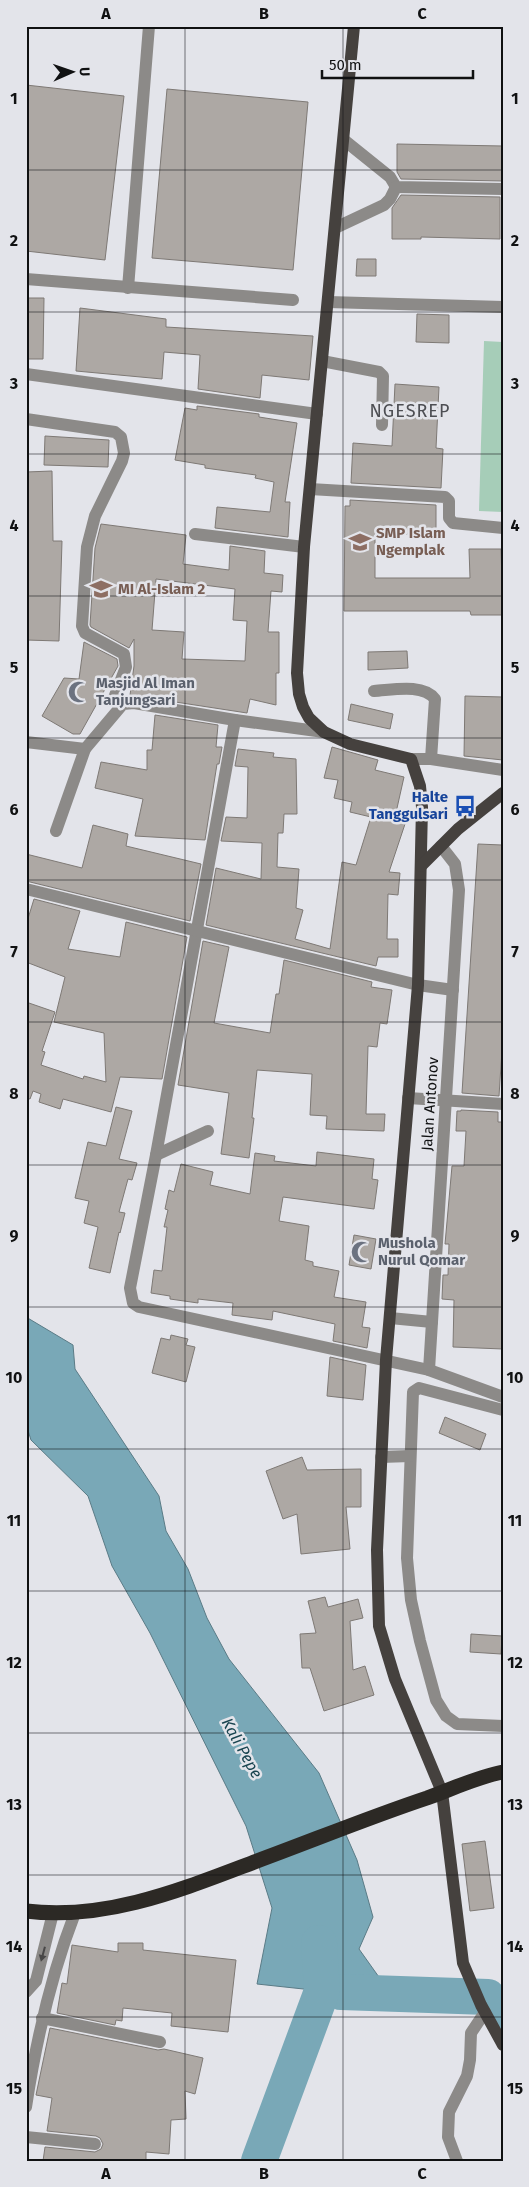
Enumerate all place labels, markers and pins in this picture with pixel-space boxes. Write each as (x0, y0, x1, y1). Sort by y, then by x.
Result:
place label: SMP Islam Ngemplak (376, 524, 446, 559)
school or university icon: SMP Islam Ngemplak (347, 529, 373, 555)
school or university icon: MI Al-Islam 2 (88, 576, 114, 602)
place label: MI Al-Islam 2 (118, 580, 205, 598)
place label: Masjid Al Iman Tanjungsari (96, 674, 195, 709)
mosque icon: Masjid Al Iman Tanjungsari (66, 679, 92, 705)
place label: Halte Tanggulsari (369, 788, 448, 823)
bus stop icon: Halte Tanggulsari (452, 793, 478, 819)
place label: Mushola Nurul Qomar (378, 1234, 466, 1269)
mosque icon: Mushola Nurul Qomar (349, 1239, 375, 1265)

